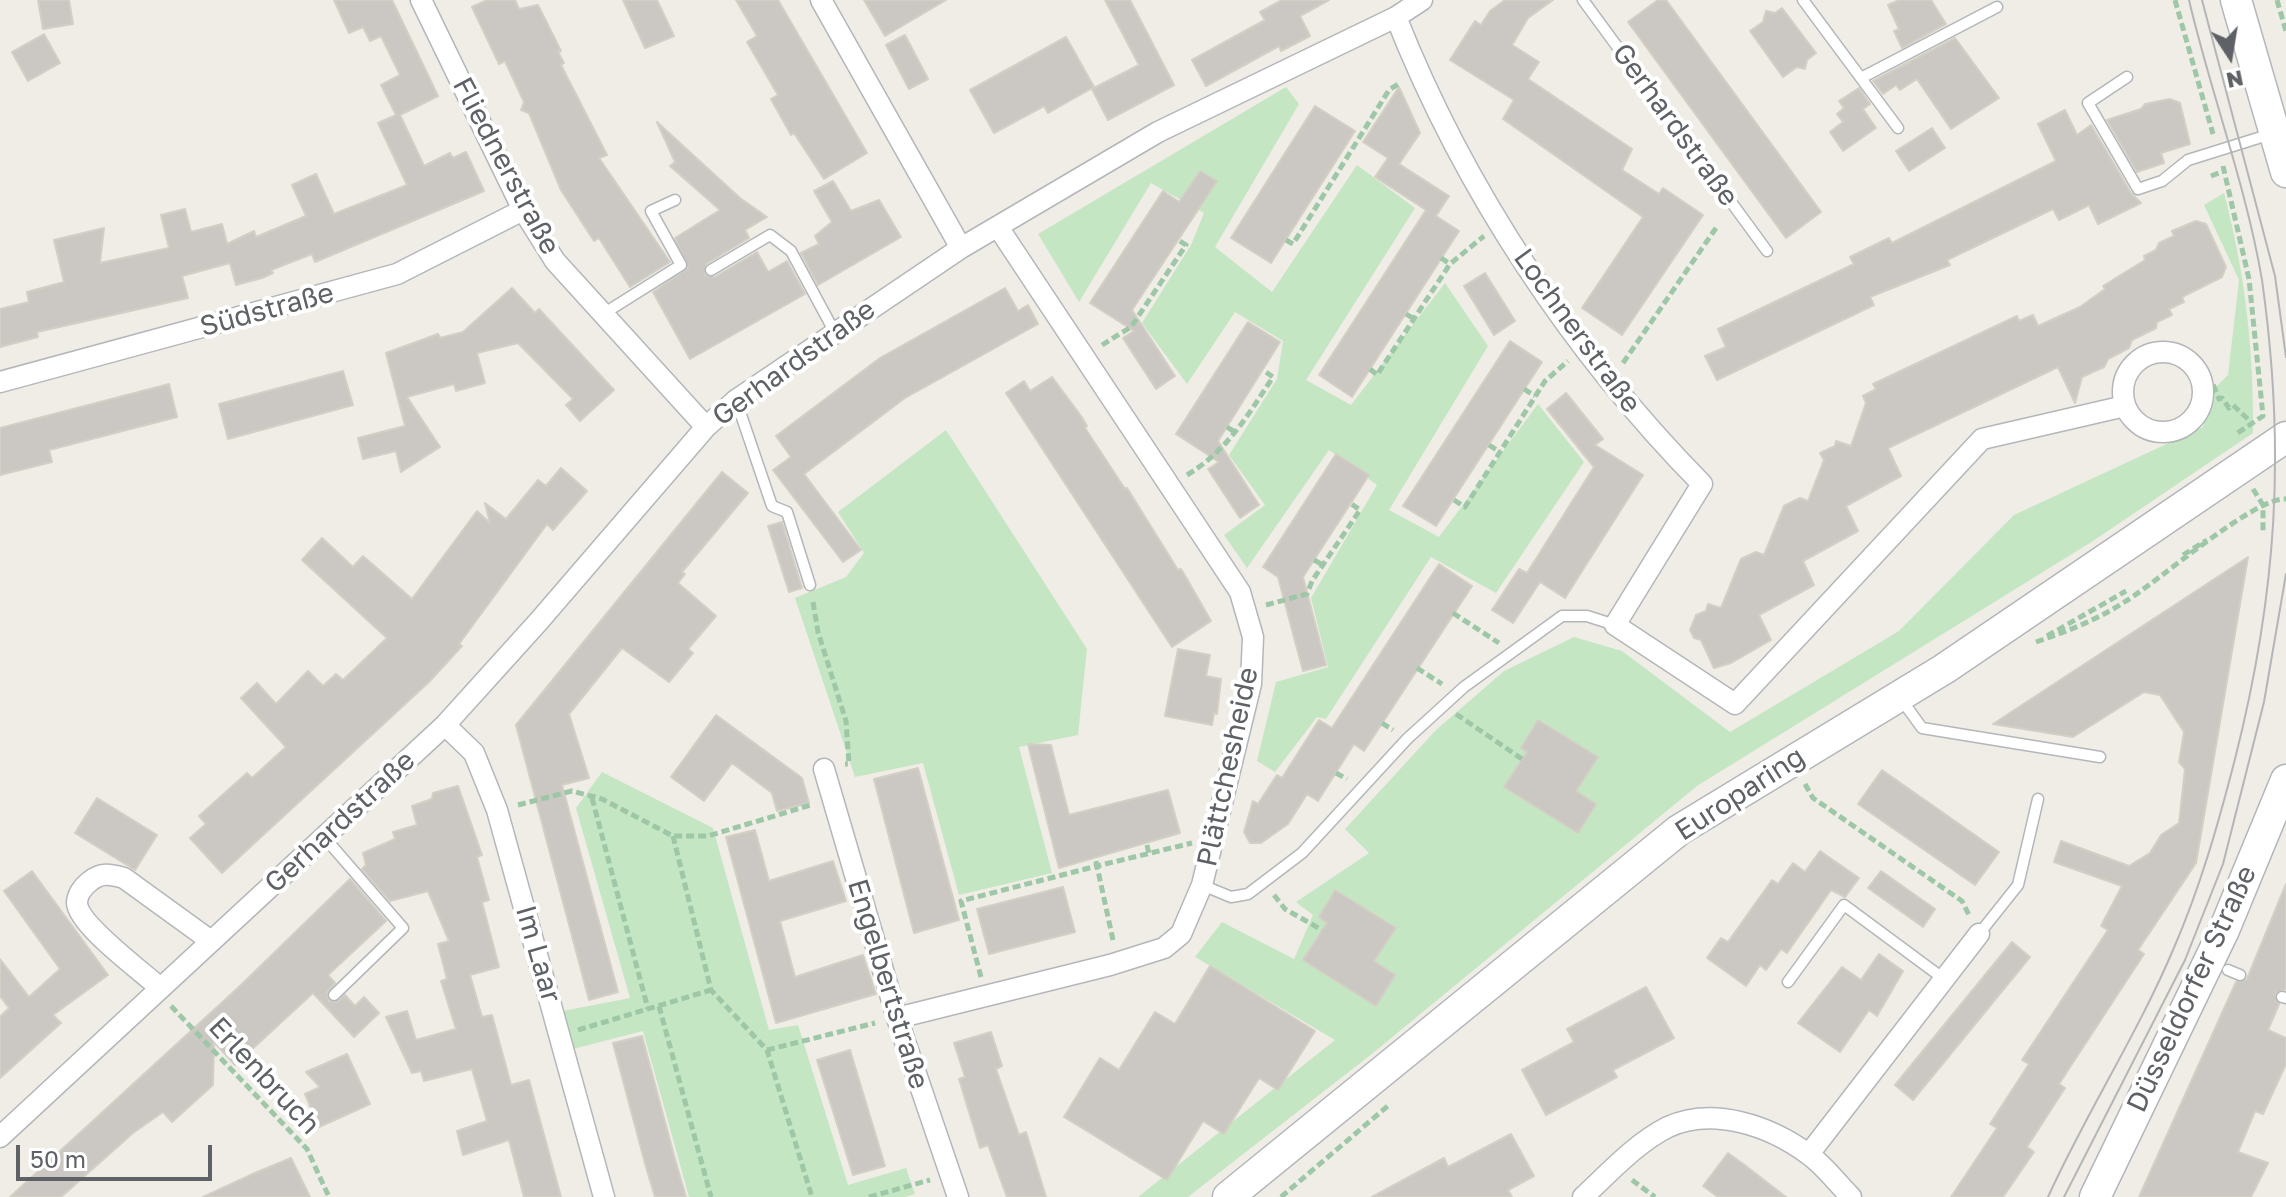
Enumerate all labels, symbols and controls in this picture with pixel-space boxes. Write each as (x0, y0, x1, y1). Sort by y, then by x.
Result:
north arrow (2190, 16, 2270, 96)
street label: Gerhardstraße (1605, 37, 1745, 213)
text: N (2224, 65, 2246, 95)
street label: Fliednerstraße (445, 72, 567, 260)
street label: Lochnerstraße (1506, 243, 1648, 419)
street label: Südstraße (196, 276, 338, 344)
street label: Gerhardstraße (706, 293, 882, 433)
street label: Plättchesheide (1190, 664, 1266, 870)
street label: Europaring (1669, 740, 1811, 848)
street label: Gerhardstraße (258, 744, 422, 900)
street label: Düsseldorfer Straße (2120, 860, 2264, 1118)
street label: Engelbertstraße (840, 875, 936, 1093)
street label: Im Laar (508, 902, 568, 1006)
street label: Erlenbruch (201, 1011, 327, 1141)
scale bar (20, 1129, 216, 1179)
text: 50 m (30, 1144, 86, 1173)

